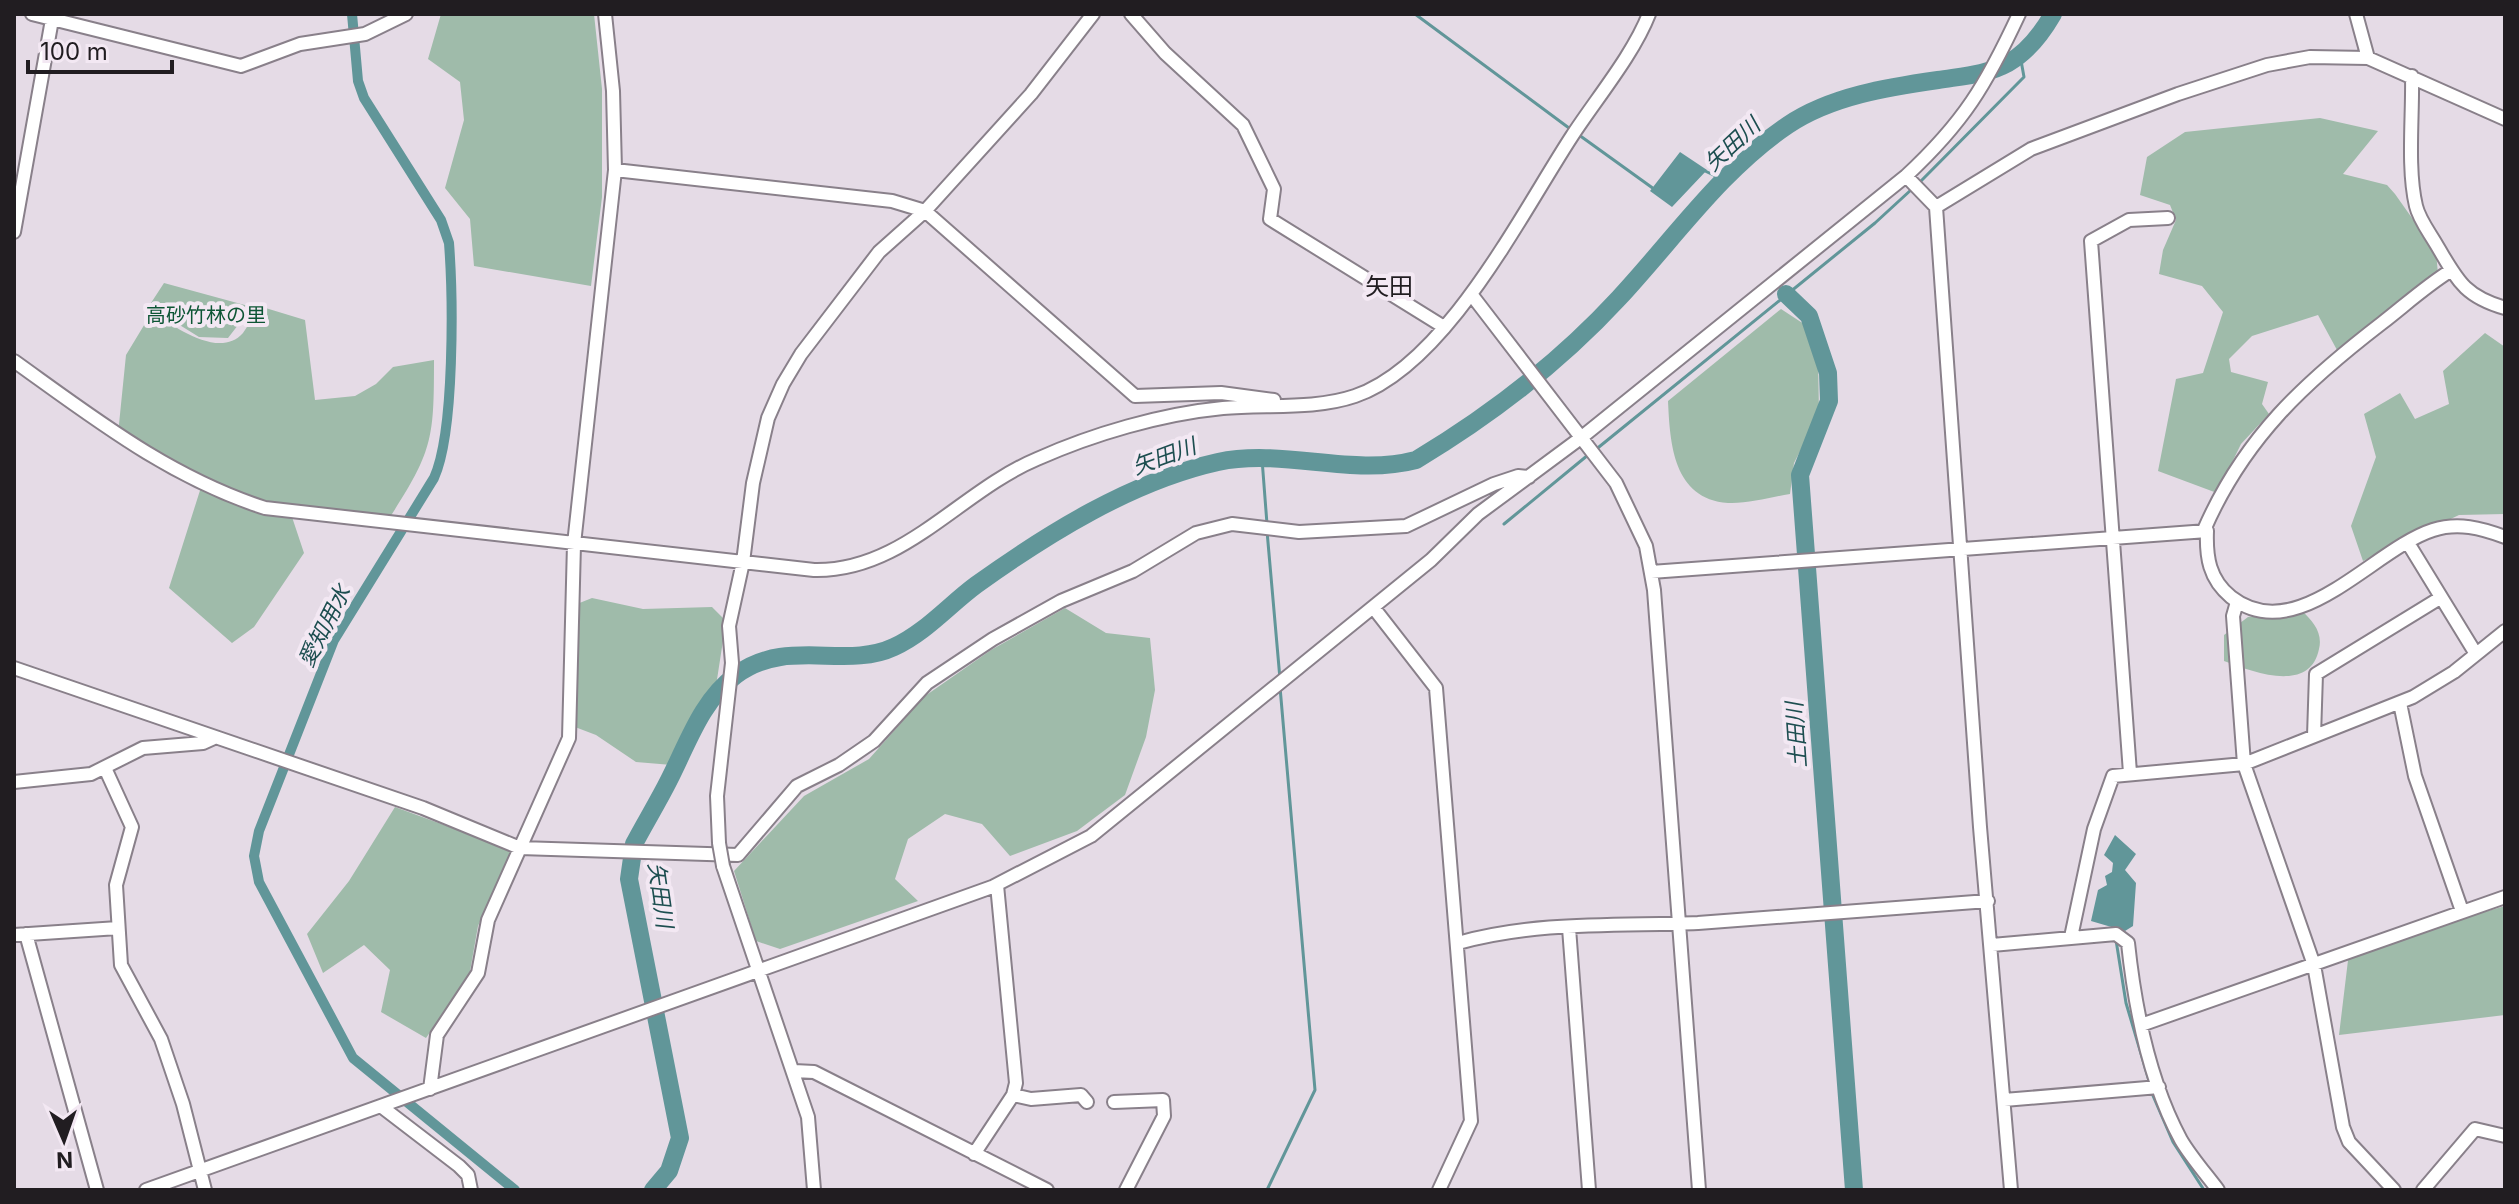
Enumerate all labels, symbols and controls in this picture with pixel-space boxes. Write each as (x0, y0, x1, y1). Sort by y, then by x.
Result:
scale bar (28, 24, 172, 74)
text: 100 m (40, 37, 108, 66)
water label: 矢田川 (1699, 111, 1766, 176)
district label: 矢田 (1365, 272, 1413, 301)
park label: 高砂竹林の里 (146, 303, 266, 327)
water label: 矢田川 (1129, 432, 1201, 480)
water label: 愛知用水 (292, 579, 356, 671)
water label: 土田川 (1781, 699, 1811, 769)
water label: 矢田川 (644, 861, 679, 931)
north arrow (24, 1100, 104, 1180)
text: N (56, 1147, 74, 1173)

